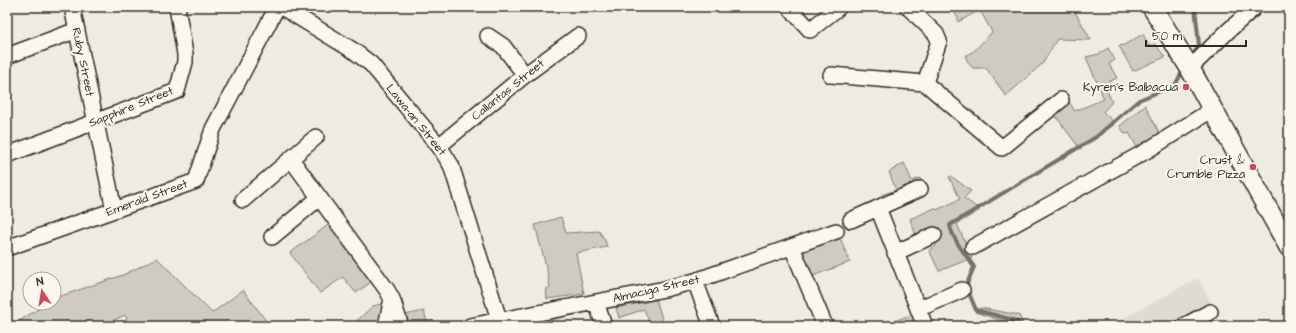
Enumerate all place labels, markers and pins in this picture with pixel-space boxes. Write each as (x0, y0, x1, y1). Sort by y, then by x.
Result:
place label: Kyren's Balbacua (1083, 79, 1178, 97)
marker: Kyren's Balbacua (1181, 82, 1191, 92)
place label: Crust & Crumble Pizza (1167, 152, 1245, 183)
marker: Crust & Crumble Pizza (1248, 162, 1258, 172)

